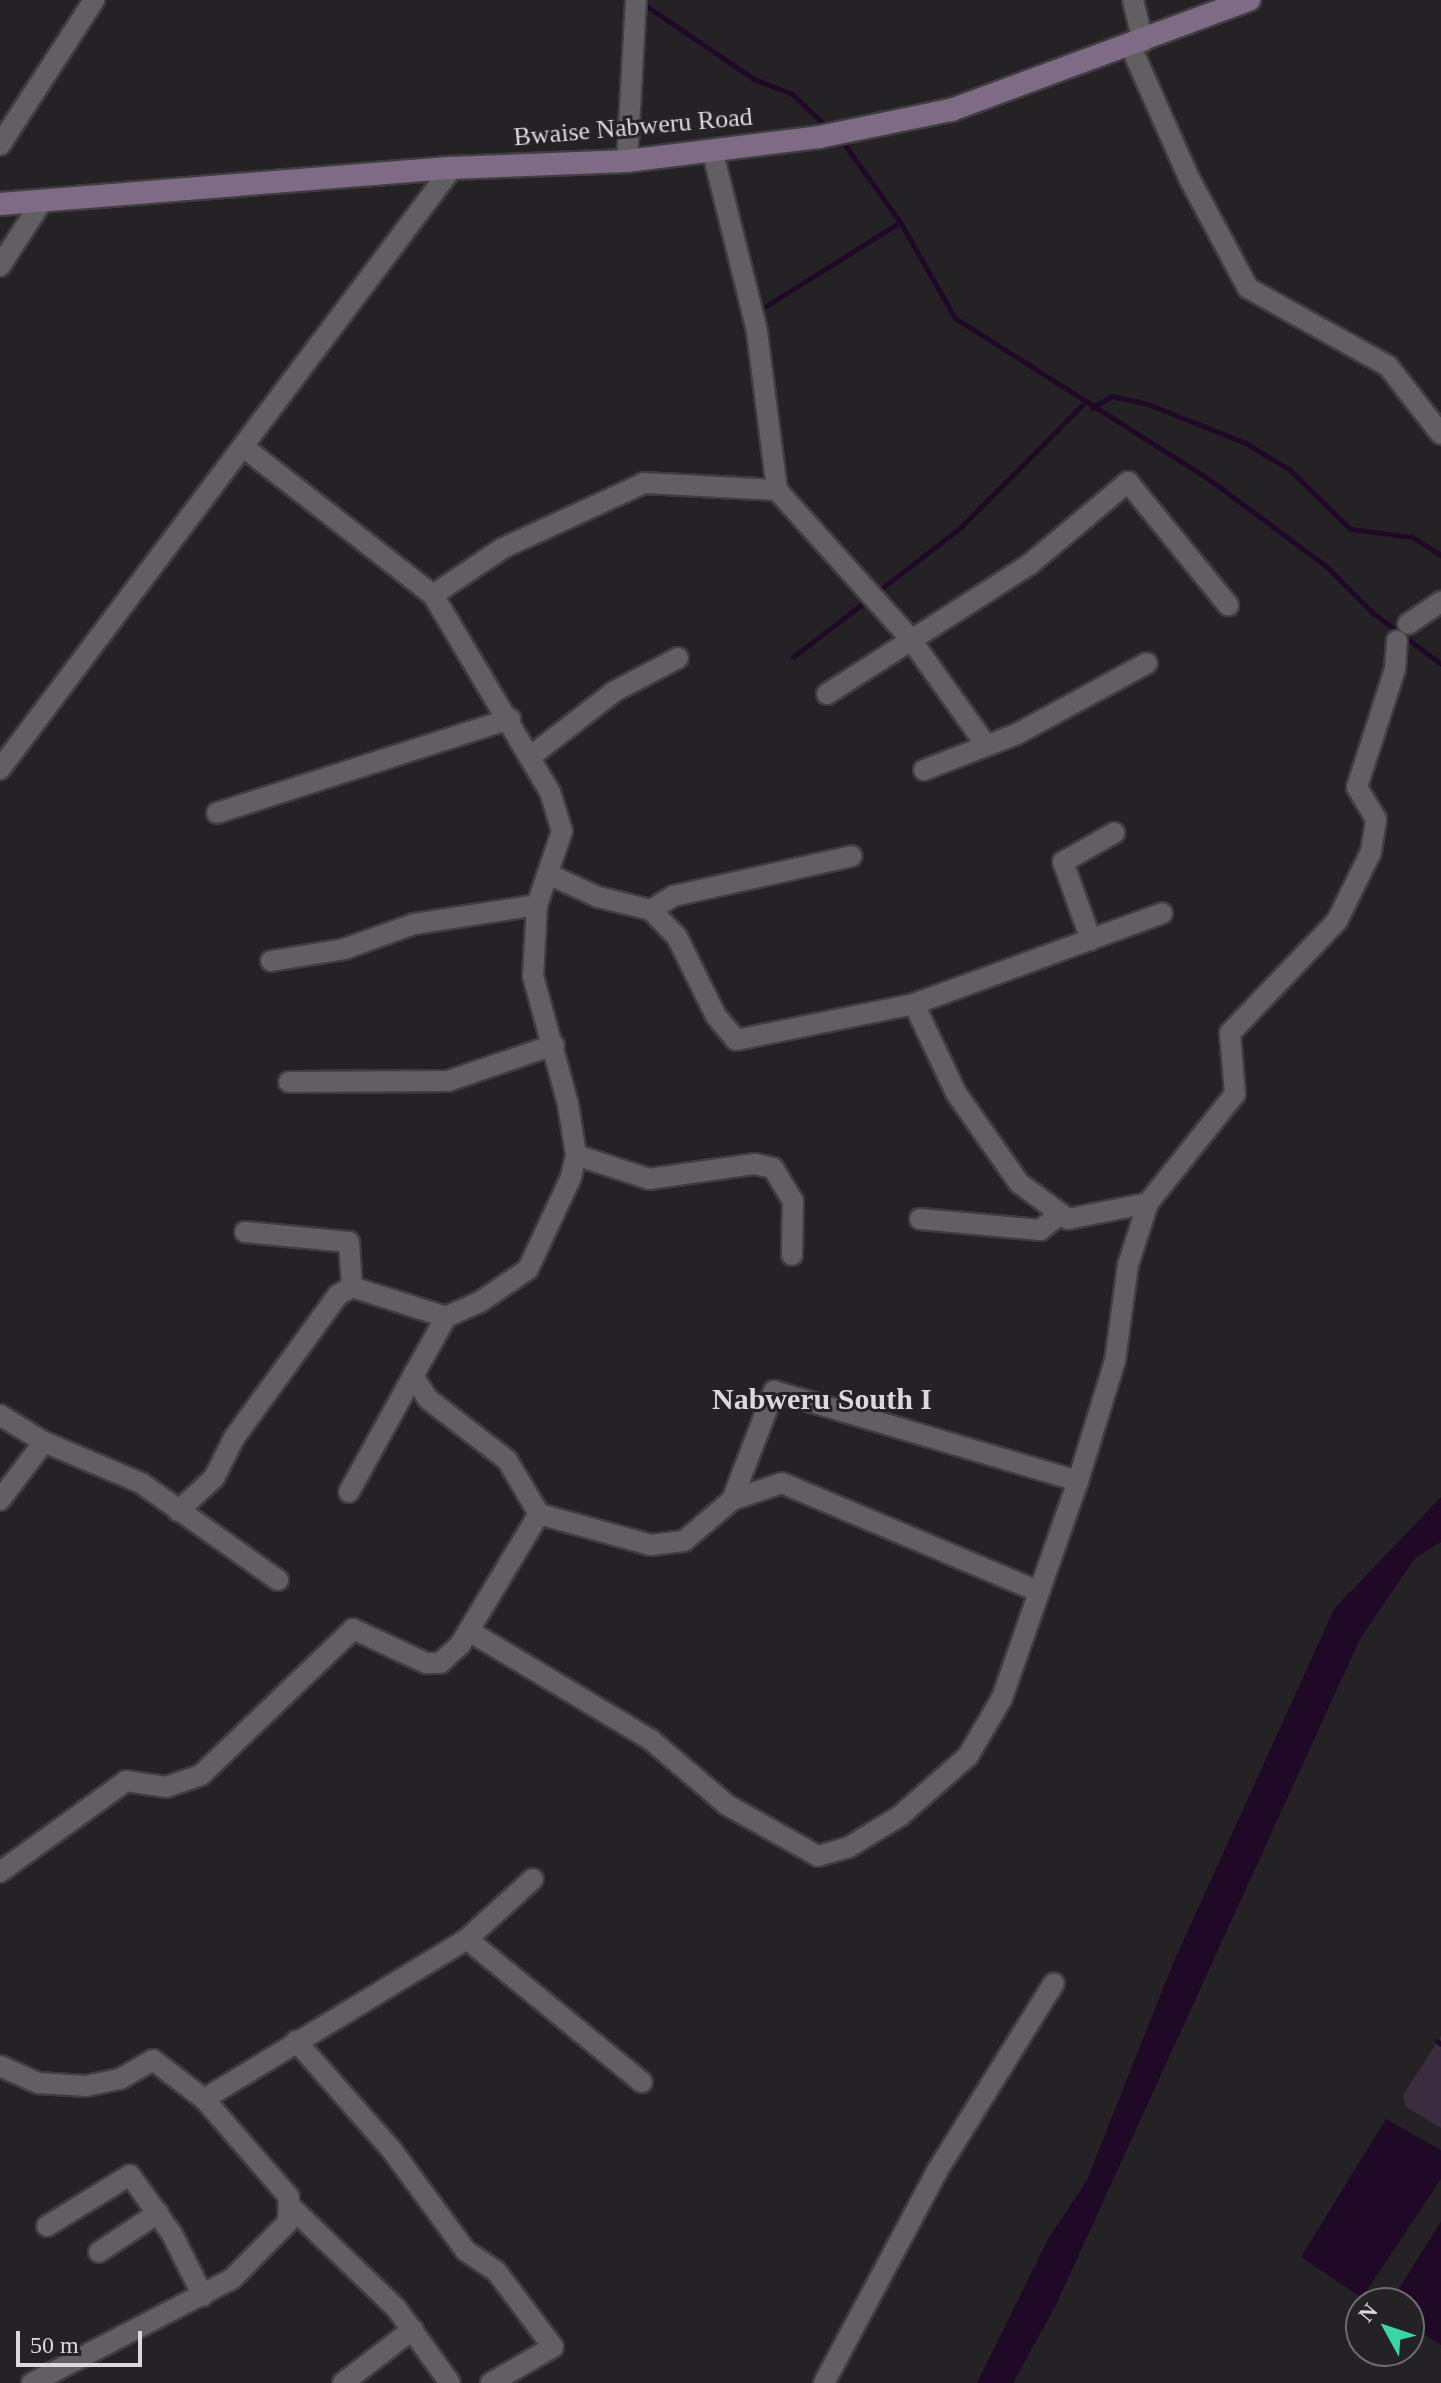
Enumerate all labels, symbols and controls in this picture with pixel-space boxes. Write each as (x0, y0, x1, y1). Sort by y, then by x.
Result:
street label: Bwaise Nabweru Road (512, 101, 754, 153)
district label: Nabweru South I (712, 1381, 932, 1417)
north arrow (1345, 2287, 1425, 2367)
text: N (1353, 2298, 1382, 2327)
scale bar (20, 2315, 146, 2365)
text: 50 m (30, 2332, 79, 2358)

